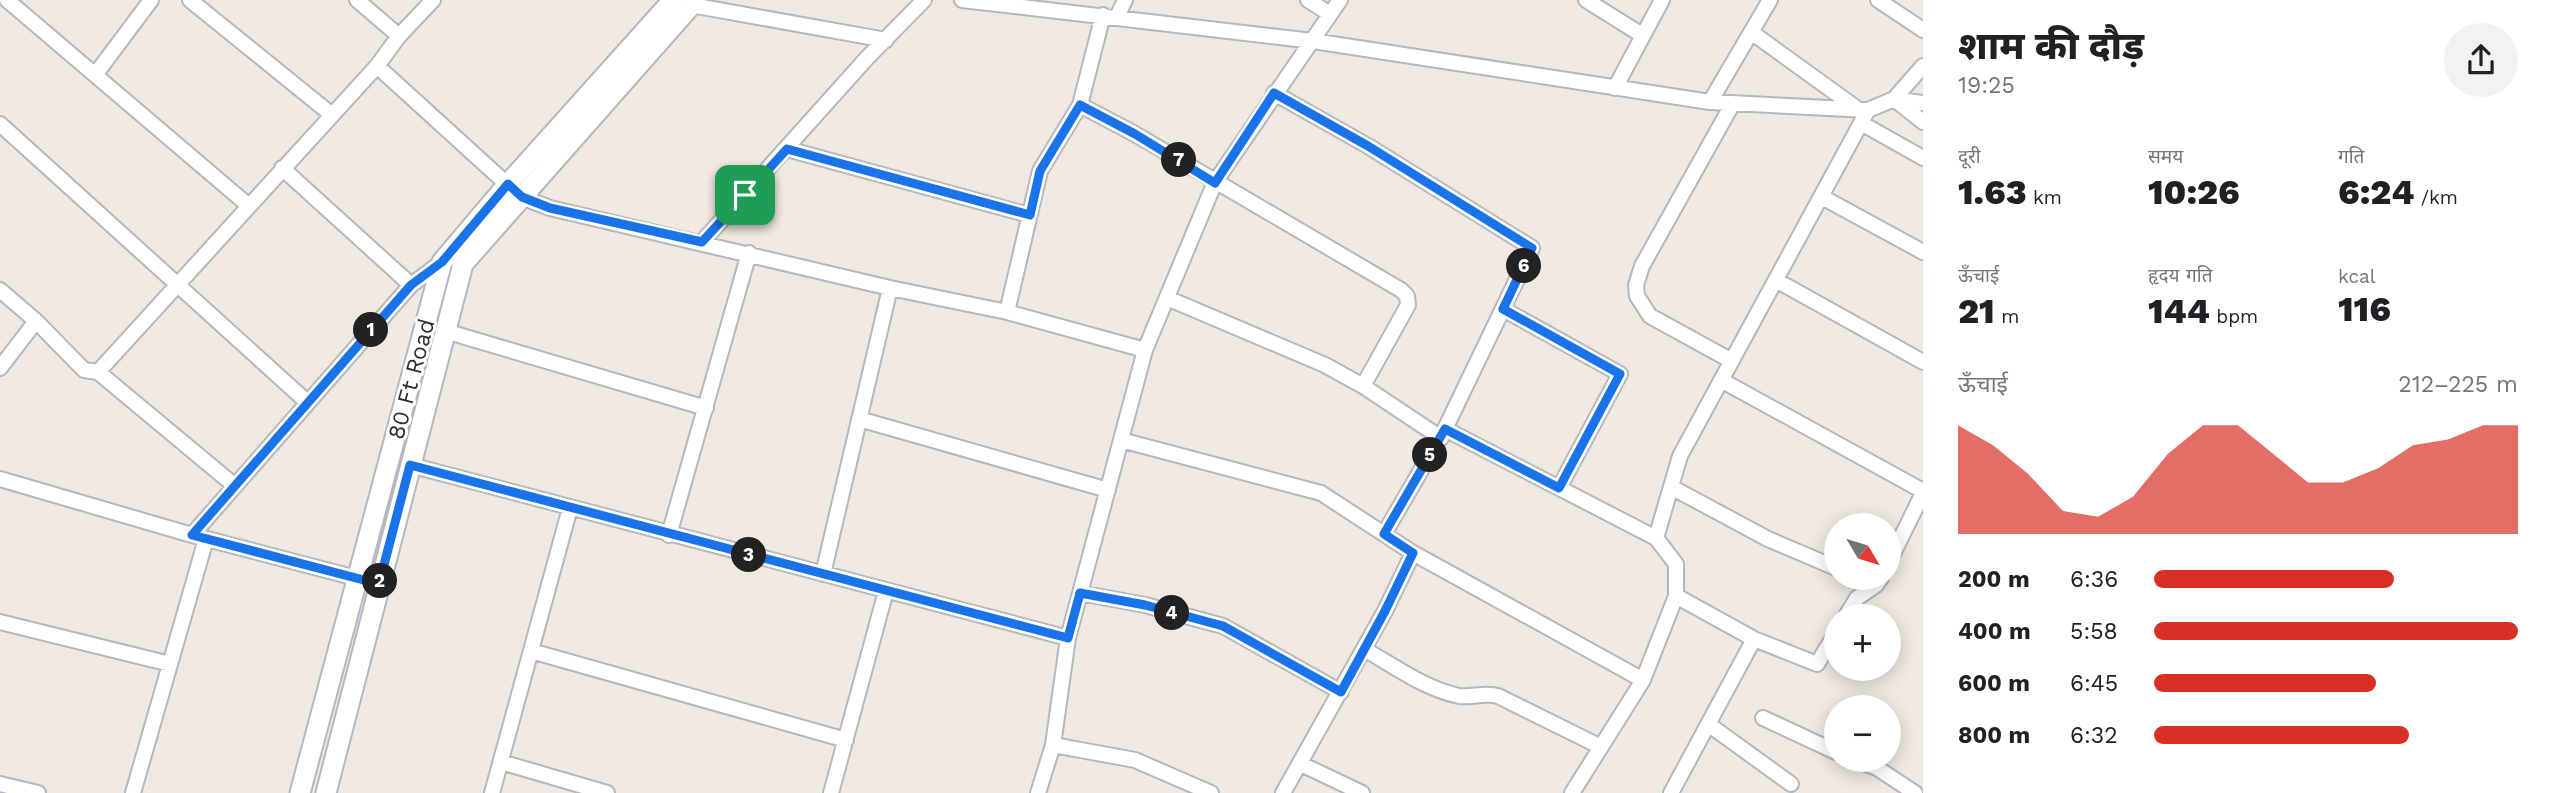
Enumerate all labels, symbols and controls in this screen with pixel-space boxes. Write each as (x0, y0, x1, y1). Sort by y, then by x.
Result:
button: share (2444, 23, 2518, 97)
text: शाम की दौड़ (1958, 24, 2144, 68)
text: 19:25 (1958, 72, 2015, 99)
pin: 7 (1162, 142, 1196, 178)
text: दूरी (1958, 145, 1981, 168)
text: समय (2148, 145, 2183, 168)
text: गति (2338, 145, 2364, 168)
text: 7 (1173, 148, 1184, 171)
pin (715, 165, 775, 225)
text: 1.63 (1958, 171, 2027, 213)
text: 10:26 (2148, 171, 2240, 213)
text: 6:24 (2338, 171, 2414, 213)
icon: arrive (726, 176, 764, 214)
text: km (2027, 186, 2062, 209)
text: /km (2414, 186, 2458, 209)
pin: 6 (1506, 248, 1542, 284)
text: 6 (1518, 254, 1529, 277)
text: ऊँचाई (1958, 264, 1999, 287)
text: हृदय गति (2148, 264, 2213, 287)
text: kcal (2338, 265, 2376, 288)
text: 116 (2338, 288, 2391, 330)
text: 21 (1958, 290, 1995, 332)
text: 144 (2148, 290, 2210, 332)
text: m (1995, 305, 2019, 328)
text: bpm (2210, 305, 2258, 328)
pin: 1 (354, 312, 388, 348)
street label: 80 Ft Road (382, 316, 441, 442)
text: 1 (366, 318, 375, 341)
text: ऊँचाई (1958, 371, 2008, 398)
text: 212–225 m (2398, 371, 2518, 398)
pin: 5 (1412, 438, 1448, 472)
text: 5 (1424, 443, 1435, 466)
north arrow (1824, 513, 1900, 590)
map controls (1824, 513, 1901, 772)
pin: 3 (732, 538, 766, 572)
text: 3 (743, 543, 754, 566)
pin: 2 (362, 564, 398, 598)
text: 200 m (1958, 566, 2030, 593)
text: 6:36 (2070, 566, 2118, 593)
text: 2 (374, 569, 385, 592)
pin: 4 (1154, 596, 1190, 630)
text: 4 (1165, 601, 1178, 624)
button: + (1824, 604, 1901, 681)
text: 400 m (1958, 618, 2031, 645)
text: 5:58 (2070, 618, 2118, 645)
text: 600 m (1958, 670, 2030, 697)
text: 6:45 (2070, 670, 2118, 697)
button: − (1824, 695, 1901, 772)
text: 800 m (1958, 722, 2030, 749)
text: 6:32 (2070, 722, 2118, 749)

